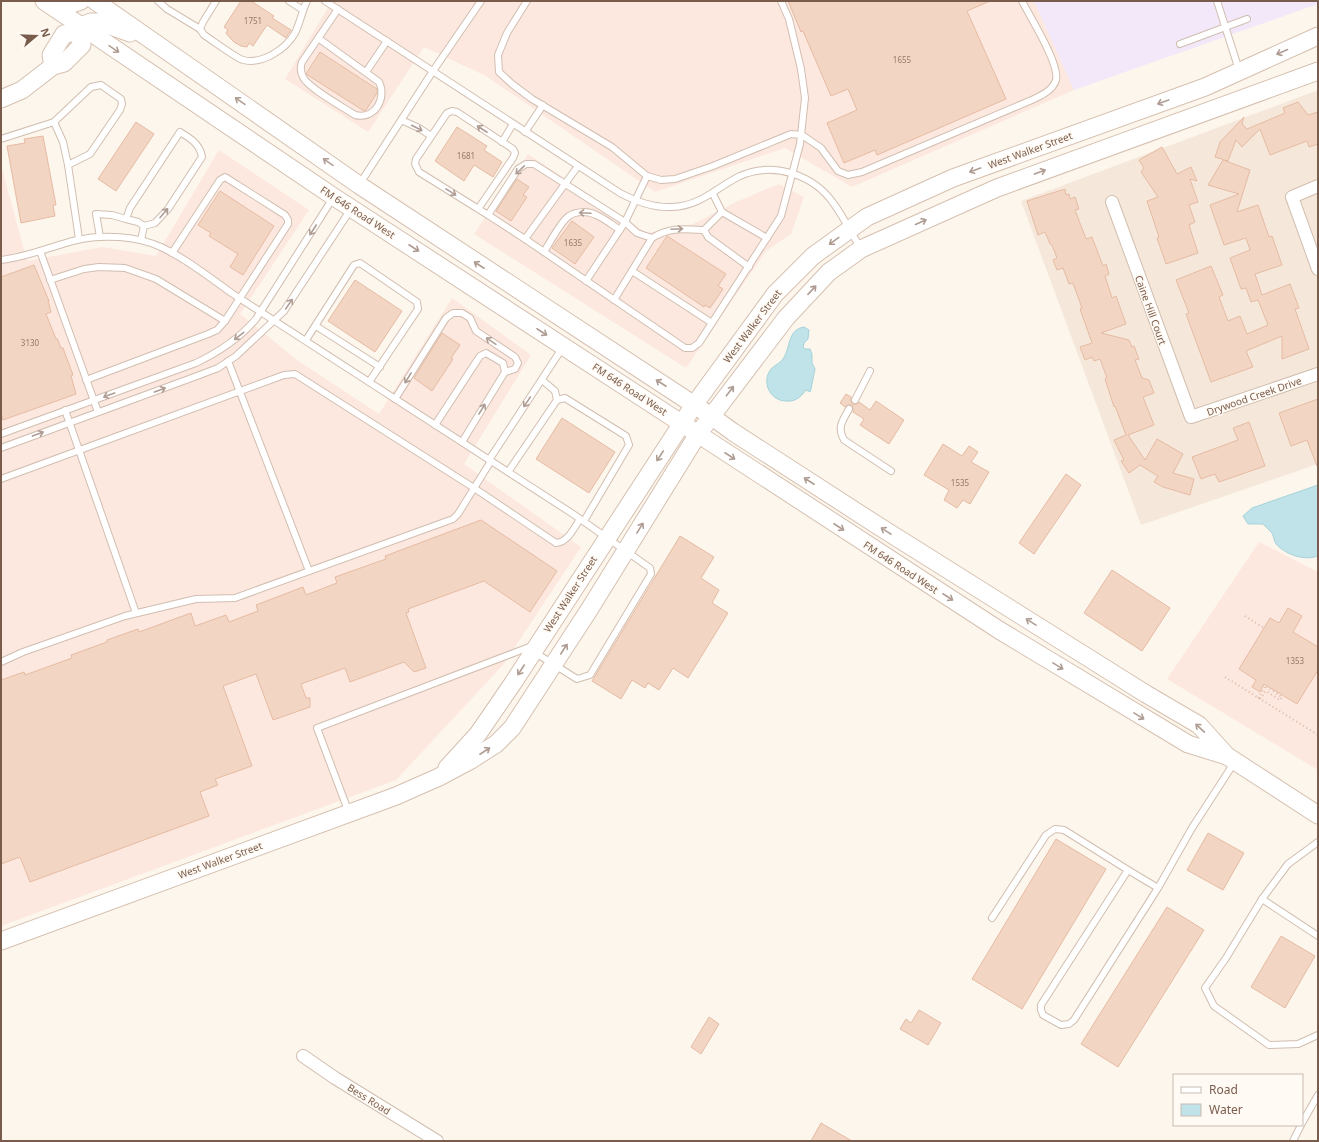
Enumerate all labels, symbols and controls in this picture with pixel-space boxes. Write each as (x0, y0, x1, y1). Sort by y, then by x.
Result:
house number: 1751 (244, 15, 262, 26)
north arrow (16, 16, 56, 56)
text: N (37, 26, 54, 39)
one-way arrow (108, 45, 119, 53)
one-way arrow (1277, 49, 1289, 56)
house number: 1655 (893, 54, 912, 65)
one-way arrow (235, 97, 246, 105)
one-way arrow (1157, 99, 1169, 107)
one-way arrow (410, 124, 422, 132)
one-way arrow (477, 125, 488, 133)
street label: West Walker Street (986, 128, 1074, 172)
house number: 1681 (457, 150, 475, 161)
one-way arrow (322, 158, 333, 166)
one-way arrow (515, 165, 525, 174)
one-way arrow (969, 167, 981, 175)
one-way arrow (1034, 168, 1047, 175)
street label: FM 646 Road West (318, 183, 398, 242)
one-way arrow (445, 189, 457, 197)
one-way arrow (159, 208, 168, 219)
one-way arrow (579, 209, 592, 217)
one-way arrow (914, 218, 926, 225)
one-way arrow (309, 224, 317, 235)
one-way arrow (670, 225, 683, 233)
house number: 1635 (564, 237, 583, 248)
one-way arrow (829, 237, 840, 245)
one-way arrow (408, 244, 419, 252)
one-way arrow (474, 260, 485, 269)
street label: Caine Hill Court (1132, 273, 1170, 347)
one-way arrow (807, 285, 816, 295)
street label: West Walker Street (720, 286, 784, 366)
one-way arrow (285, 298, 293, 310)
one-way arrow (536, 328, 547, 336)
one-way arrow (234, 332, 245, 340)
house number: 3130 (21, 337, 40, 348)
one-way arrow (486, 337, 497, 345)
street label: FM 646 Road West (590, 360, 670, 419)
one-way arrow (404, 372, 412, 383)
street label: Drywood Creek Drive (1205, 373, 1304, 419)
one-way arrow (656, 379, 667, 387)
one-way arrow (153, 386, 166, 393)
one-way arrow (726, 386, 734, 397)
one-way arrow (103, 391, 115, 399)
one-way arrow (523, 396, 531, 407)
one-way arrow (479, 403, 487, 415)
one-way arrow (31, 430, 43, 438)
one-way arrow (656, 450, 664, 461)
one-way arrow (724, 452, 735, 460)
one-way arrow (804, 477, 815, 485)
house number: 1535 (951, 477, 970, 488)
one-way arrow (636, 522, 645, 533)
one-way arrow (833, 523, 844, 531)
one-way arrow (881, 527, 892, 535)
street label: FM 646 Road West (861, 538, 941, 597)
street label: West Walker Street (540, 553, 600, 635)
one-way arrow (942, 594, 954, 602)
one-way arrow (1025, 617, 1037, 625)
one-way arrow (560, 644, 568, 655)
house number: 1353 (1286, 655, 1305, 666)
one-way arrow (1053, 662, 1064, 671)
one-way arrow (517, 664, 525, 675)
one-way arrow (1133, 712, 1145, 720)
one-way arrow (1195, 723, 1205, 733)
one-way arrow (479, 747, 490, 755)
street label: West Walker Street (176, 838, 264, 882)
legend (1173, 1074, 1303, 1126)
street label: Bess Road (345, 1080, 393, 1118)
text: Road (1209, 1081, 1238, 1098)
text: Water (1209, 1101, 1243, 1118)

